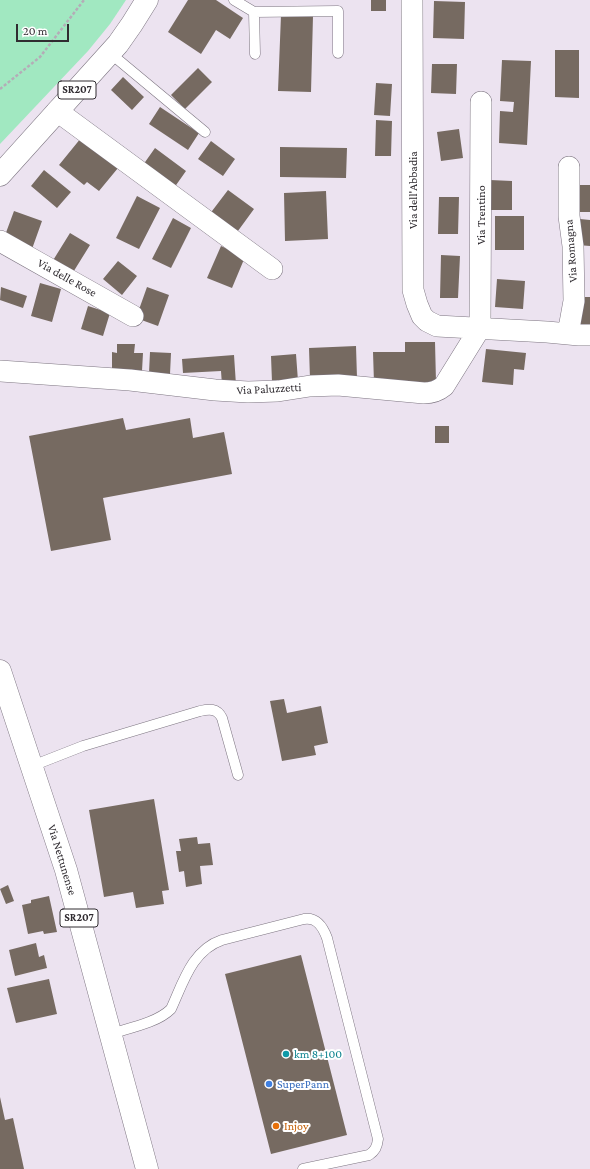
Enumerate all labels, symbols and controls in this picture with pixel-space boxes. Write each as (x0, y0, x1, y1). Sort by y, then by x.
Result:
scale bar (18, 16, 71, 42)
text: 20 m (23, 24, 47, 38)
road number: SR207 (58, 81, 96, 99)
street label: Via dell'Abbadia (406, 151, 420, 229)
street label: Via Trentino (474, 185, 488, 245)
street label: Via Romagna (562, 219, 580, 283)
street label: Via delle Rose (35, 256, 99, 300)
street label: Via Paluzzetti (236, 380, 302, 398)
street label: Via Nettunense (44, 823, 80, 897)
road number: SR207 (60, 909, 98, 927)
place label: km 8+100 (294, 1047, 342, 1061)
marker: km 8+100 (281, 1049, 291, 1059)
place label: SuperPann (277, 1077, 329, 1091)
marker: SuperPann (264, 1079, 274, 1089)
place label: Injoy (284, 1119, 309, 1133)
marker: Injoy (271, 1121, 281, 1131)

